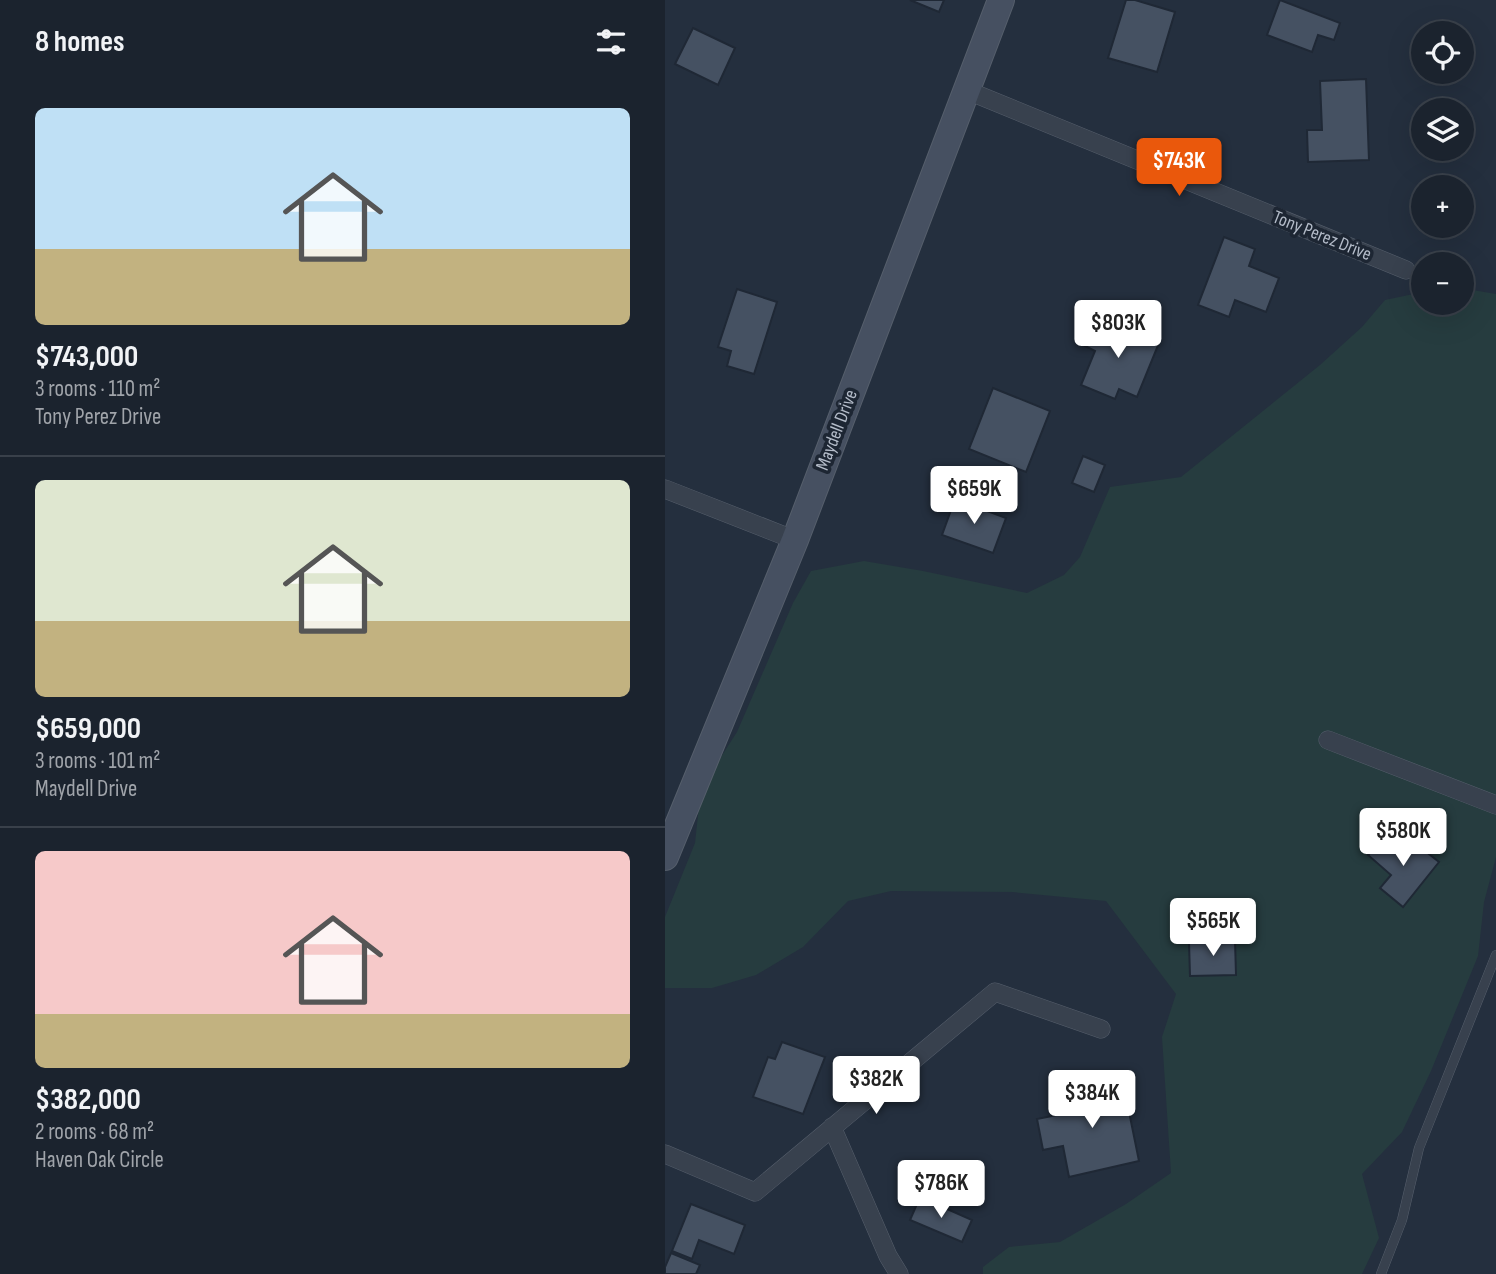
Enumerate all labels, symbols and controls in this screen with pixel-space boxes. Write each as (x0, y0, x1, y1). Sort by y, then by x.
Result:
map controls (1411, 21, 1474, 315)
button: locate (1411, 21, 1474, 84)
icon: filters (592, 23, 630, 61)
text: 8 homes (35, 24, 124, 60)
button: layers (1411, 98, 1474, 161)
pin: $743K (1130, 138, 1228, 198)
text: $743K (1153, 147, 1205, 175)
icon: home (270, 154, 396, 280)
button: + (1411, 175, 1474, 238)
street label: Tony Perez Drive (1269, 206, 1375, 266)
button: − (1411, 252, 1474, 315)
pin: $803K (1069, 300, 1167, 360)
text: $803K (1090, 309, 1146, 337)
text: $743,000 (35, 339, 138, 375)
text: 3 rooms · 110 m² (35, 375, 160, 403)
street label: Maydell Drive (811, 386, 863, 474)
text: Tony Perez Drive (35, 403, 161, 431)
pin: $659K (925, 466, 1023, 526)
text: $659K (947, 475, 1001, 503)
icon: home (270, 526, 396, 652)
text: $659,000 (35, 711, 141, 747)
text: 3 rooms · 101 m² (35, 747, 160, 775)
text: Maydell Drive (35, 775, 137, 803)
pin: $580K (1354, 808, 1452, 868)
text: $580K (1375, 817, 1431, 845)
icon: home (270, 897, 396, 1023)
pin: $565K (1164, 898, 1262, 958)
text: $565K (1186, 907, 1240, 935)
pin: $382K (827, 1056, 925, 1116)
text: $382K (849, 1065, 903, 1093)
pin: $384K (1043, 1070, 1141, 1130)
text: $384K (1064, 1079, 1120, 1107)
text: $382,000 (35, 1082, 141, 1118)
text: 2 rooms · 68 m² (35, 1118, 154, 1146)
text: Haven Oak Circle (35, 1146, 164, 1174)
pin: $786K (892, 1160, 990, 1220)
text: $786K (914, 1169, 968, 1197)

